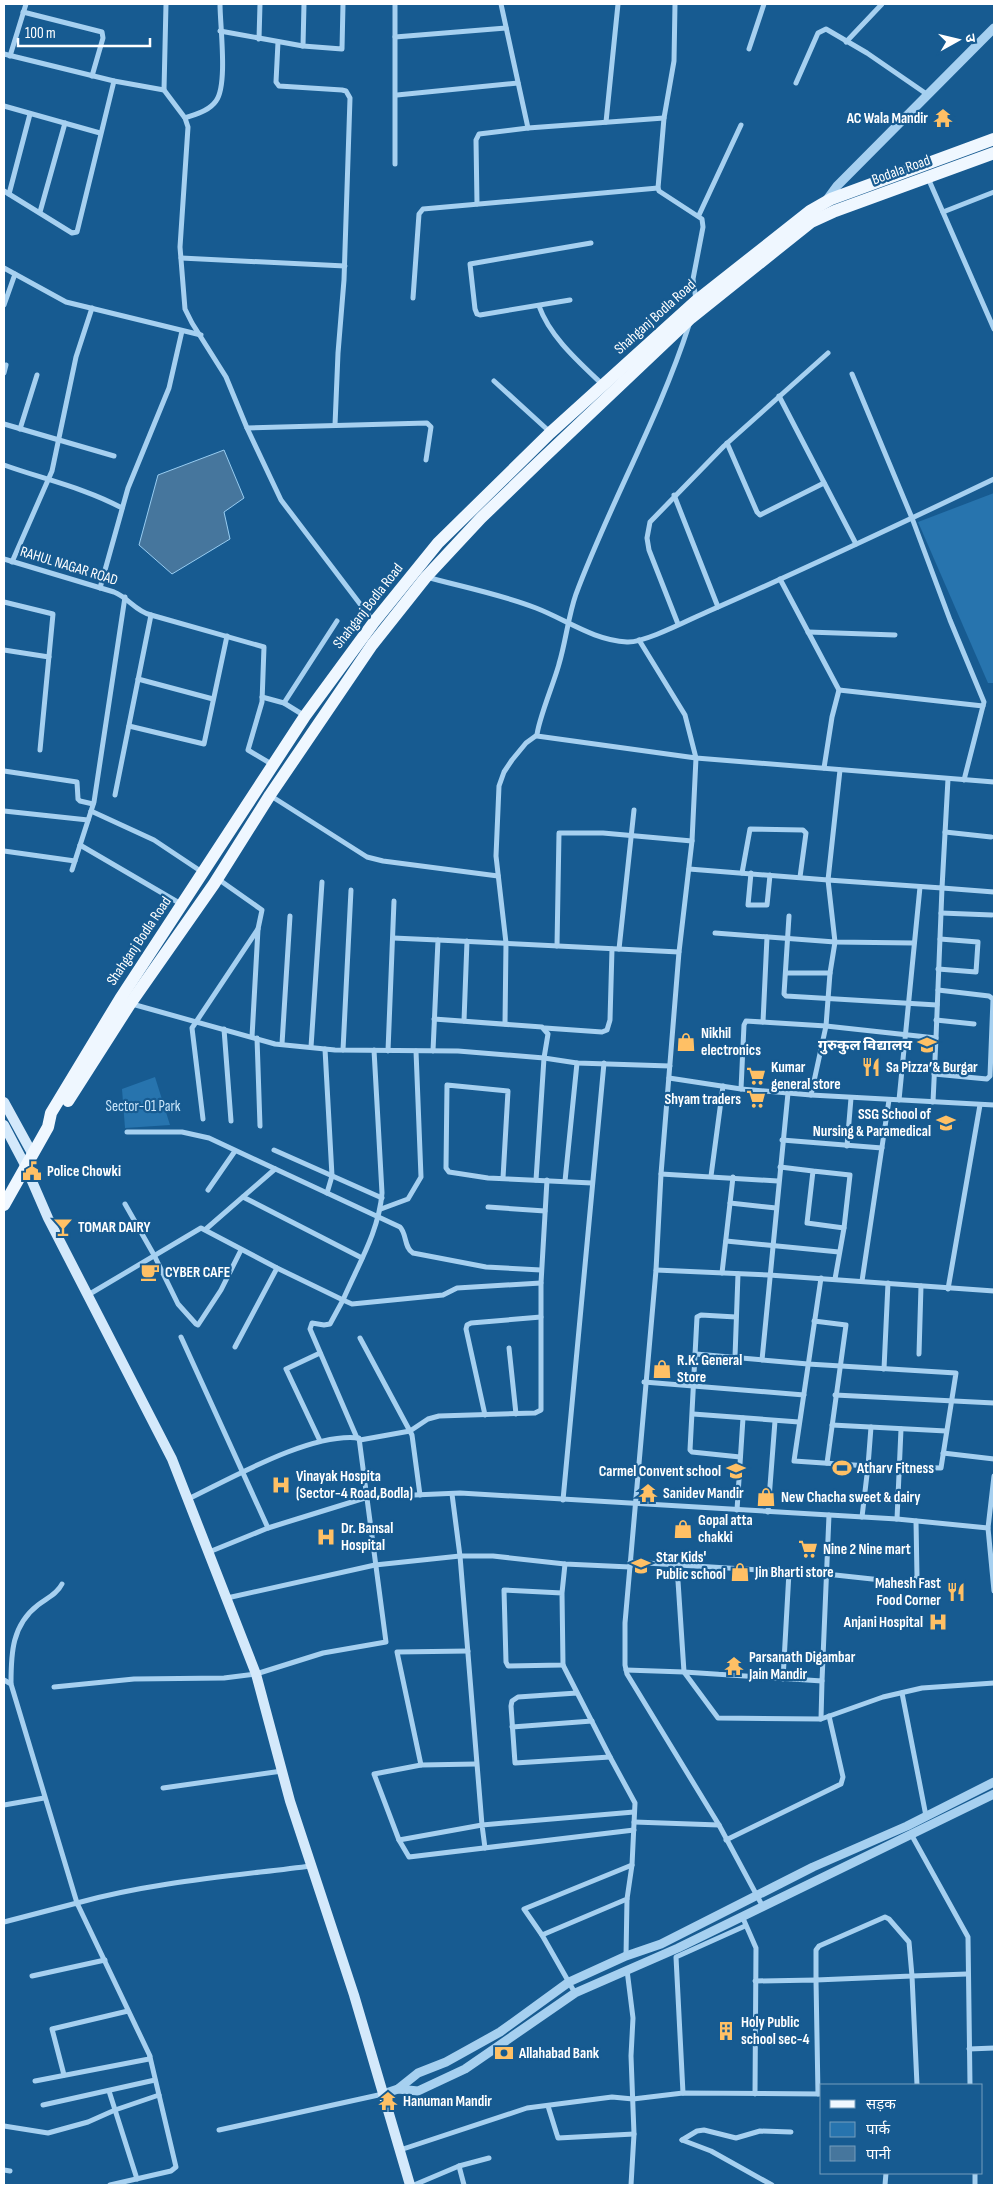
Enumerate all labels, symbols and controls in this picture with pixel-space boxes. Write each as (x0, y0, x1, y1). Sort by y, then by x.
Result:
scale bar (18, 15, 150, 47)
north arrow (933, 15, 983, 65)
text: 100 m (25, 24, 56, 43)
text: उ (961, 33, 979, 44)
temple icon: AC Wala Mandir (932, 107, 954, 129)
place label: AC Wala Mandir (846, 109, 928, 128)
street label: Bodala Road (869, 151, 933, 189)
street label: Shahganj Bodla Road (610, 275, 700, 359)
street label: RAHUL NAGAR ROAD (18, 542, 120, 590)
street label: Shahganj Bodla Road (329, 559, 407, 653)
street label: Shahganj Bodla Road (102, 893, 176, 989)
place label: Nikhil electronics (701, 1024, 761, 1060)
shop icon: Nikhil electronics (675, 1031, 697, 1053)
school or university icon: गुरुकुल विद्यालय (916, 1034, 938, 1056)
place label: गुरुकुल विद्यालय (818, 1036, 912, 1055)
restaurant icon: Sa Pizza’& Burgar (860, 1056, 882, 1078)
place label: Kumar general store (771, 1058, 841, 1094)
place label: Sa Pizza’& Burgar (886, 1058, 978, 1077)
supermarket icon: Kumar general store (745, 1065, 767, 1087)
supermarket icon: Shyam traders (745, 1088, 767, 1110)
place label: Shyam traders (664, 1090, 741, 1109)
park label: Sector-01 Park (105, 1097, 181, 1116)
place label: SSG School of Nursing & Paramedical (813, 1105, 931, 1141)
school or university icon: SSG School of Nursing & Paramedical (935, 1112, 957, 1134)
public building icon: Police Chowki (21, 1160, 43, 1182)
place label: Police Chowki (47, 1162, 121, 1181)
bar icon: TOMAR DAIRY (52, 1216, 74, 1238)
place label: TOMAR DAIRY (78, 1218, 150, 1237)
cafe icon: CYBER CAFE (139, 1261, 161, 1283)
place label: CYBER CAFE (165, 1263, 230, 1282)
place label: R.K. General Store (677, 1351, 742, 1387)
shop icon: R.K. General Store (651, 1358, 673, 1380)
sports icon: Atharv Fitness (831, 1457, 853, 1479)
place label: Atharv Fitness (856, 1459, 934, 1478)
school or university icon: Carmel Convent school (725, 1460, 747, 1482)
place label: Carmel Convent school (599, 1462, 721, 1481)
place label: Vinayak Hospita (Sector-4 Road,Bodla) (296, 1467, 413, 1503)
hospital icon: Vinayak Hospita (Sector-4 Road,Bodla) (270, 1474, 292, 1496)
temple icon: Sanidev Mandir (637, 1482, 659, 1504)
place label: Sanidev Mandir (663, 1484, 744, 1503)
shop icon: New Chacha sweet & dairy (755, 1486, 777, 1508)
place label: New Chacha sweet & dairy (781, 1488, 921, 1507)
place label: Gopal atta chakki (698, 1511, 753, 1547)
shop icon: Gopal atta chakki (672, 1518, 694, 1540)
place label: Dr. Bansal Hospital (341, 1519, 393, 1555)
hospital icon: Dr. Bansal Hospital (315, 1526, 337, 1548)
supermarket icon: Nine 2 Nine mart (797, 1538, 819, 1560)
place label: Nine 2 Nine mart (823, 1540, 911, 1559)
place label: Star Kids' Public school (656, 1548, 726, 1584)
school or university icon: Star Kids' Public school (630, 1555, 652, 1577)
shop icon: Jin Bharti store (729, 1561, 751, 1583)
place label: Jin Bharti store (754, 1563, 834, 1582)
place label: Mahesh Fast Food Corner (875, 1574, 941, 1610)
restaurant icon: Mahesh Fast Food Corner (945, 1581, 967, 1603)
hospital icon: Anjani Hospital (927, 1611, 949, 1633)
place label: Anjani Hospital (843, 1613, 923, 1632)
place label: Parsanath Digambar Jain Mandir (748, 1648, 856, 1684)
temple icon: Parsanath Digambar Jain Mandir (723, 1655, 745, 1677)
place label: Holy Public school sec-4 (741, 2013, 809, 2049)
building icon: Holy Public school sec-4 (715, 2020, 737, 2042)
bank icon: Allahabad Bank (493, 2042, 515, 2064)
place label: Allahabad Bank (518, 2044, 600, 2063)
legend (820, 2084, 983, 2174)
temple icon: Hanuman Mandir (377, 2090, 399, 2112)
place label: Hanuman Mandir (403, 2092, 492, 2111)
text: सड़क (866, 2095, 896, 2114)
text: पार्क (866, 2120, 890, 2139)
text: पानी (866, 2145, 892, 2164)

